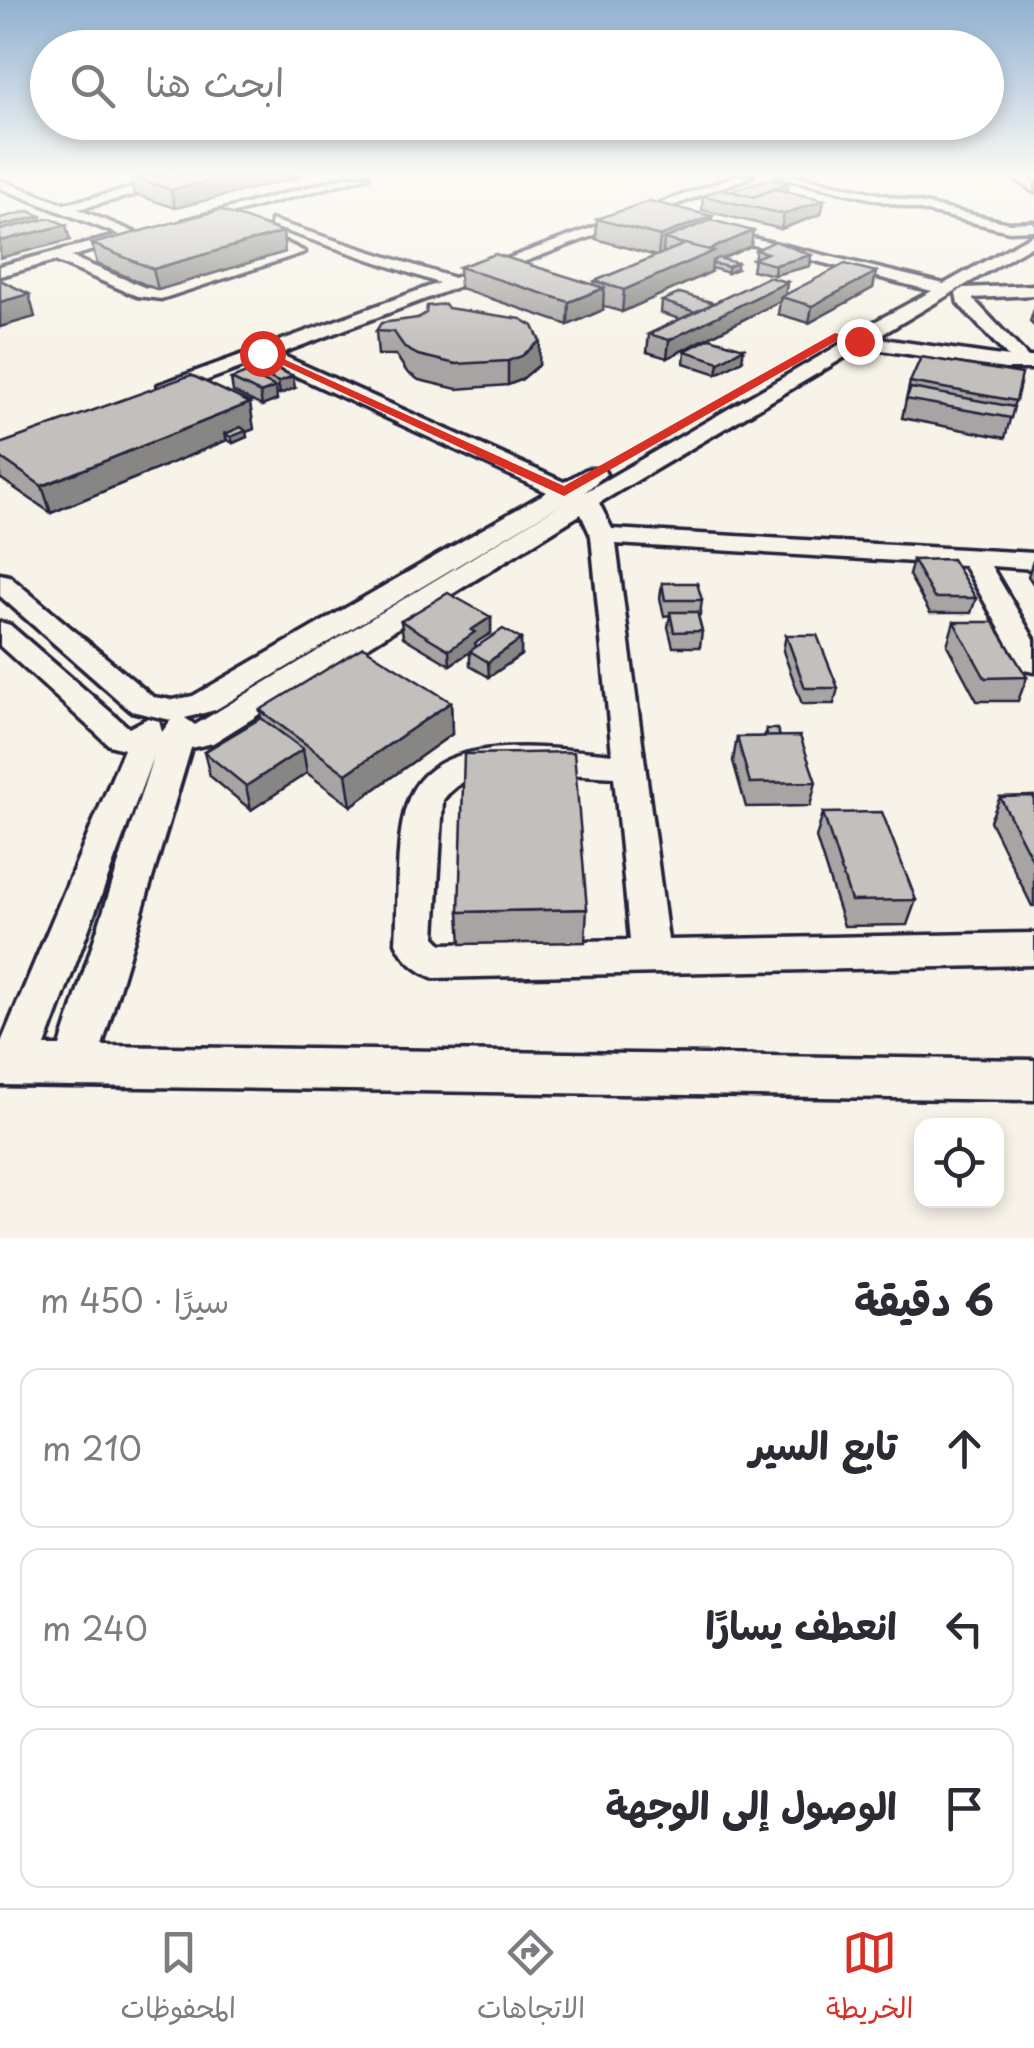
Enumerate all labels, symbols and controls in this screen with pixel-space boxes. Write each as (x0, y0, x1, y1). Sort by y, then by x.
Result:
search box (30, 30, 1004, 140)
text: ابحث هنا (145, 53, 284, 110)
icon: search (65, 58, 120, 113)
route end (837, 319, 883, 365)
route start (240, 331, 286, 377)
map controls (914, 1118, 1004, 1208)
button: locate (914, 1118, 1004, 1208)
text: 6 دقيقة (854, 1267, 994, 1330)
text: سيرًا · 450 m (40, 1276, 229, 1324)
text: تابع السير (749, 1416, 897, 1473)
icon: ahead (937, 1421, 992, 1476)
text: 210 m (42, 1424, 142, 1472)
text: انعطف يسارًا (705, 1596, 897, 1653)
icon: left (937, 1601, 992, 1656)
text: 240 m (42, 1604, 148, 1652)
text: الوصول إلى الوجهة (605, 1776, 897, 1833)
icon: arrive (937, 1781, 992, 1836)
tab: المحفوظات (121, 1925, 236, 2033)
tab: الاتجاهات (477, 1925, 585, 2033)
tab: الخريطة (826, 1925, 913, 2033)

